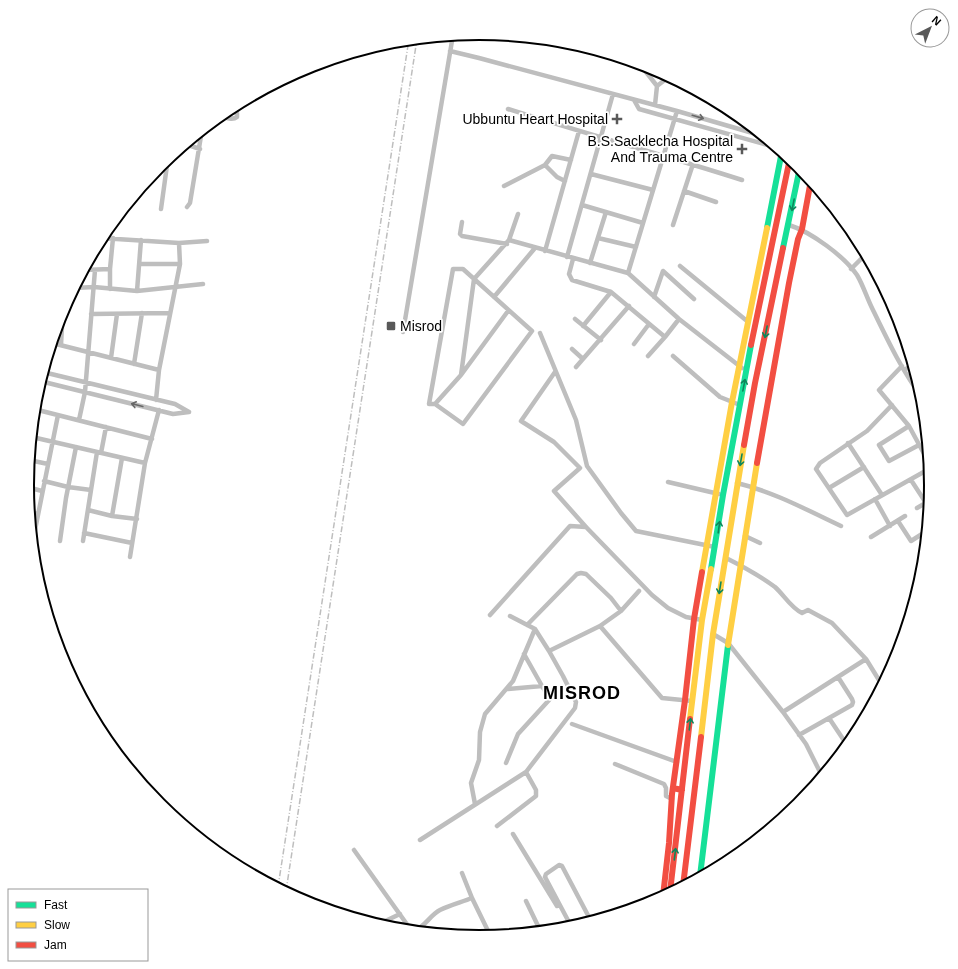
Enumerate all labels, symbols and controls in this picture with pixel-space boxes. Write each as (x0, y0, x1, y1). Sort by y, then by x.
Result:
north arrow (910, 8, 950, 48)
text: N (930, 13, 944, 28)
place label: Ubbuntu Heart Hospital (462, 111, 608, 127)
marker: Ubbuntu Heart Hospital (611, 113, 623, 125)
one-way arrow (692, 114, 705, 121)
place label: B.S.Sacklecha Hospital And Trauma Centre (587, 133, 733, 165)
marker: B.S.Sacklecha Hospital And Trauma Centre (736, 143, 748, 155)
one-way arrow (789, 198, 797, 211)
place label: Misrod (400, 318, 442, 334)
marker: Misrod (385, 320, 397, 332)
one-way arrow (761, 325, 769, 338)
one-way arrow (740, 379, 748, 392)
one-way arrow (131, 400, 144, 408)
one-way arrow (737, 453, 745, 466)
one-way arrow (715, 521, 723, 534)
one-way arrow (716, 581, 724, 594)
district label: MISROD (543, 683, 621, 703)
one-way arrow (686, 718, 694, 731)
one-way arrow (671, 848, 679, 861)
legend (8, 889, 148, 961)
text: Fast (44, 898, 68, 912)
text: Slow (44, 918, 70, 932)
text: Jam (44, 938, 67, 952)

